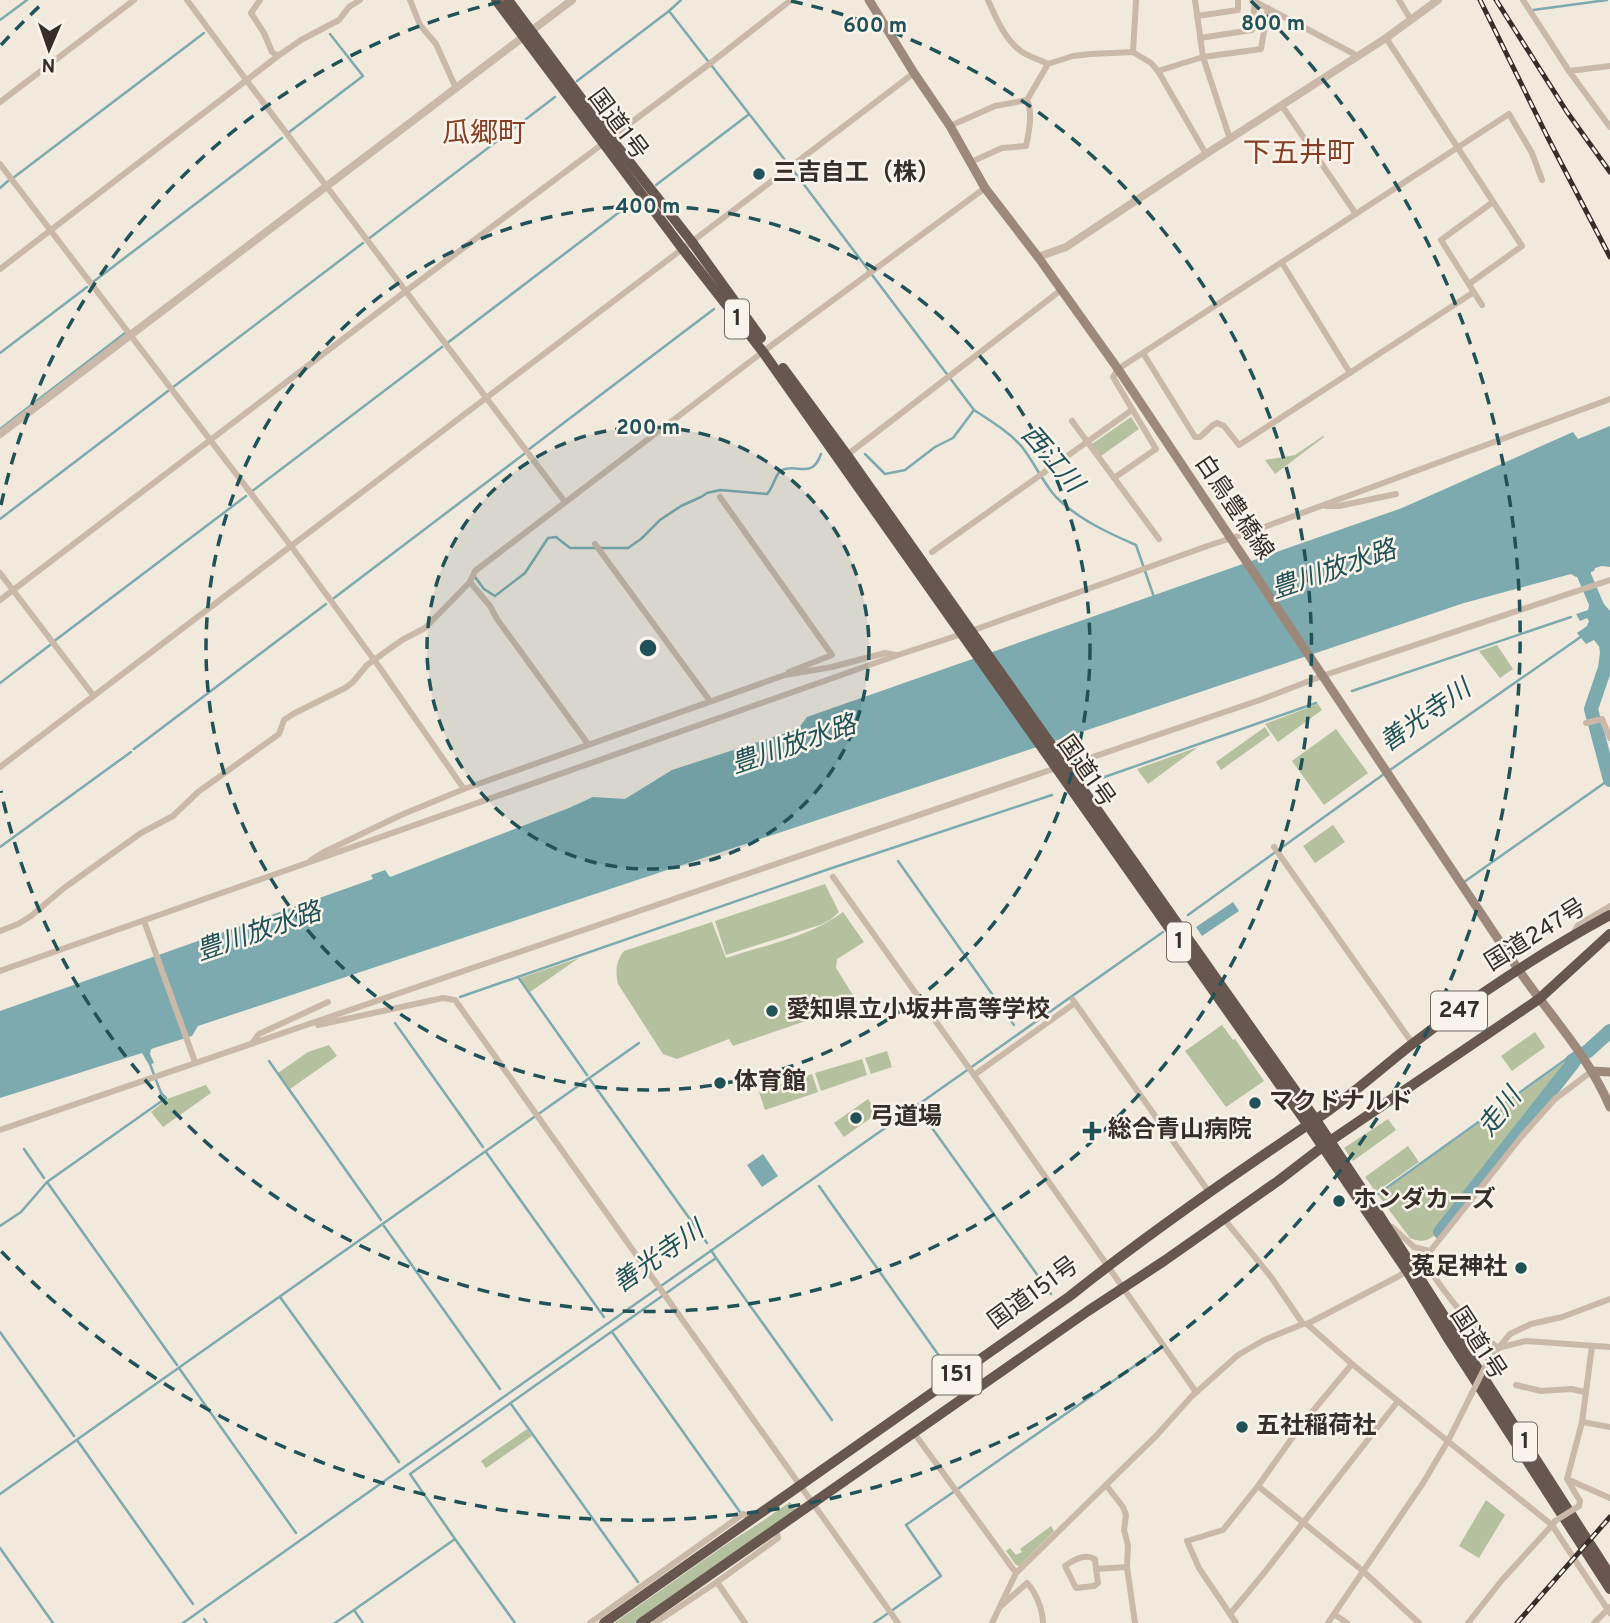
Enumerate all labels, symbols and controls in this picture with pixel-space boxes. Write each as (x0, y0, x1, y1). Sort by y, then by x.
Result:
text: 800 m (1241, 11, 1305, 38)
text: 600 m (843, 13, 907, 40)
north arrow (14, 14, 84, 84)
text: N (41, 52, 56, 76)
street label: 国道1号 (581, 84, 653, 166)
district label: 瓜郷町 (442, 117, 526, 153)
district label: 下五井町 (1243, 137, 1355, 173)
place label: 三吉自工（株） (773, 159, 941, 189)
marker: 三吉自工（株） (751, 166, 767, 182)
text: 400 m (616, 194, 680, 221)
road number: 1 (725, 300, 749, 338)
text: 200 m (616, 415, 680, 442)
water label: 西江川 (1013, 420, 1091, 503)
street label: 白鳥豊橋線 (1187, 450, 1279, 566)
water label: 豊川放水路 (1267, 534, 1403, 608)
centre of rings (636, 636, 660, 660)
water label: 善光寺川 (1374, 672, 1481, 760)
water label: 豊川放水路 (727, 709, 863, 783)
street label: 国道1号 (1049, 730, 1121, 814)
street label: 国道247号 (1480, 893, 1592, 979)
water label: 豊川放水路 (192, 896, 328, 970)
road number: 1 (1167, 923, 1191, 962)
road number: 247 (1431, 992, 1487, 1030)
place label: 愛知県立小坂井高等学校 (786, 996, 1050, 1026)
marker: 愛知県立小坂井高等学校 (764, 1003, 780, 1019)
place label: 体育館 (734, 1068, 806, 1098)
marker: 体育館 (712, 1075, 728, 1091)
water label: 走川 (1472, 1080, 1532, 1144)
place label: マクドナルド (1269, 1088, 1413, 1118)
marker: マクドナルド (1247, 1095, 1263, 1111)
place label: 弓道場 (870, 1103, 942, 1133)
marker: 弓道場 (848, 1110, 864, 1126)
place label: 総合青山病院 (1108, 1116, 1252, 1146)
marker: 総合青山病院 (1082, 1121, 1102, 1141)
place label: ホンダカーズ (1353, 1186, 1496, 1216)
marker: ホンダカーズ (1331, 1193, 1347, 1209)
water label: 善光寺川 (607, 1213, 714, 1301)
street label: 国道151号 (983, 1251, 1085, 1337)
place label: 菟足神社 (1411, 1253, 1507, 1283)
marker: 菟足神社 (1513, 1260, 1529, 1276)
street label: 国道1号 (1442, 1302, 1512, 1386)
road number: 151 (932, 1356, 982, 1394)
place label: 五社稲荷社 (1256, 1412, 1376, 1442)
marker: 五社稲荷社 (1234, 1419, 1250, 1435)
road number: 1 (1513, 1422, 1537, 1462)

